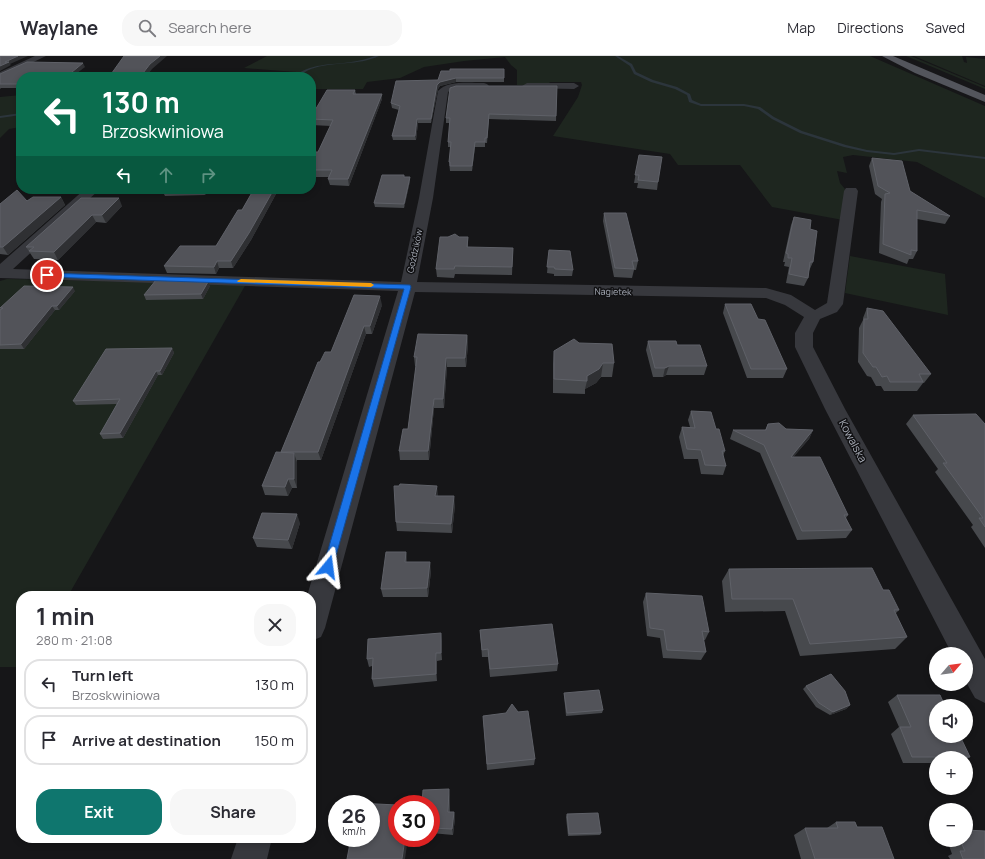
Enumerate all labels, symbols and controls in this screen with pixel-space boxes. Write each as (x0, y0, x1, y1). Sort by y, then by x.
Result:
search box (122, 10, 402, 46)
text: Waylane (20, 15, 98, 41)
icon: search (136, 17, 158, 39)
text: Search here (168, 17, 252, 38)
text: Map (787, 18, 815, 37)
text: Directions (837, 18, 904, 37)
text: Saved (926, 18, 965, 37)
text: 130 m (102, 83, 180, 121)
icon: left (36, 88, 88, 140)
text: Brzoskwiniowa (102, 119, 224, 143)
icon: left (113, 164, 135, 186)
icon: ahead (155, 164, 177, 186)
icon: right (197, 164, 219, 186)
street label: Goździków (404, 228, 426, 274)
pin (30, 258, 64, 292)
icon: arrive (36, 264, 58, 286)
street label: Nagietek (594, 285, 632, 298)
street label: Kowalska (836, 417, 871, 465)
position arrow (307, 546, 349, 588)
text: 1 min (36, 599, 95, 632)
button: close (254, 604, 296, 646)
text: 280 m · 21:08 (36, 631, 113, 649)
north arrow (929, 647, 973, 691)
map controls (929, 647, 973, 847)
text: Turn left (72, 665, 134, 686)
icon: left (38, 673, 60, 695)
text: 130 m (255, 674, 294, 695)
text: Brzoskwiniowa (72, 686, 160, 704)
button: sound (929, 699, 973, 743)
icon: arrive (38, 729, 60, 751)
text: Arrive at destination (72, 730, 221, 751)
text: 150 m (255, 730, 294, 751)
button: + (929, 751, 973, 795)
button: Exit (36, 789, 162, 835)
button: Share (170, 789, 296, 835)
speed limit sign: 30 (388, 795, 440, 847)
text: 26 (342, 802, 366, 829)
button: − (929, 803, 973, 847)
text: km/h (342, 824, 366, 838)

